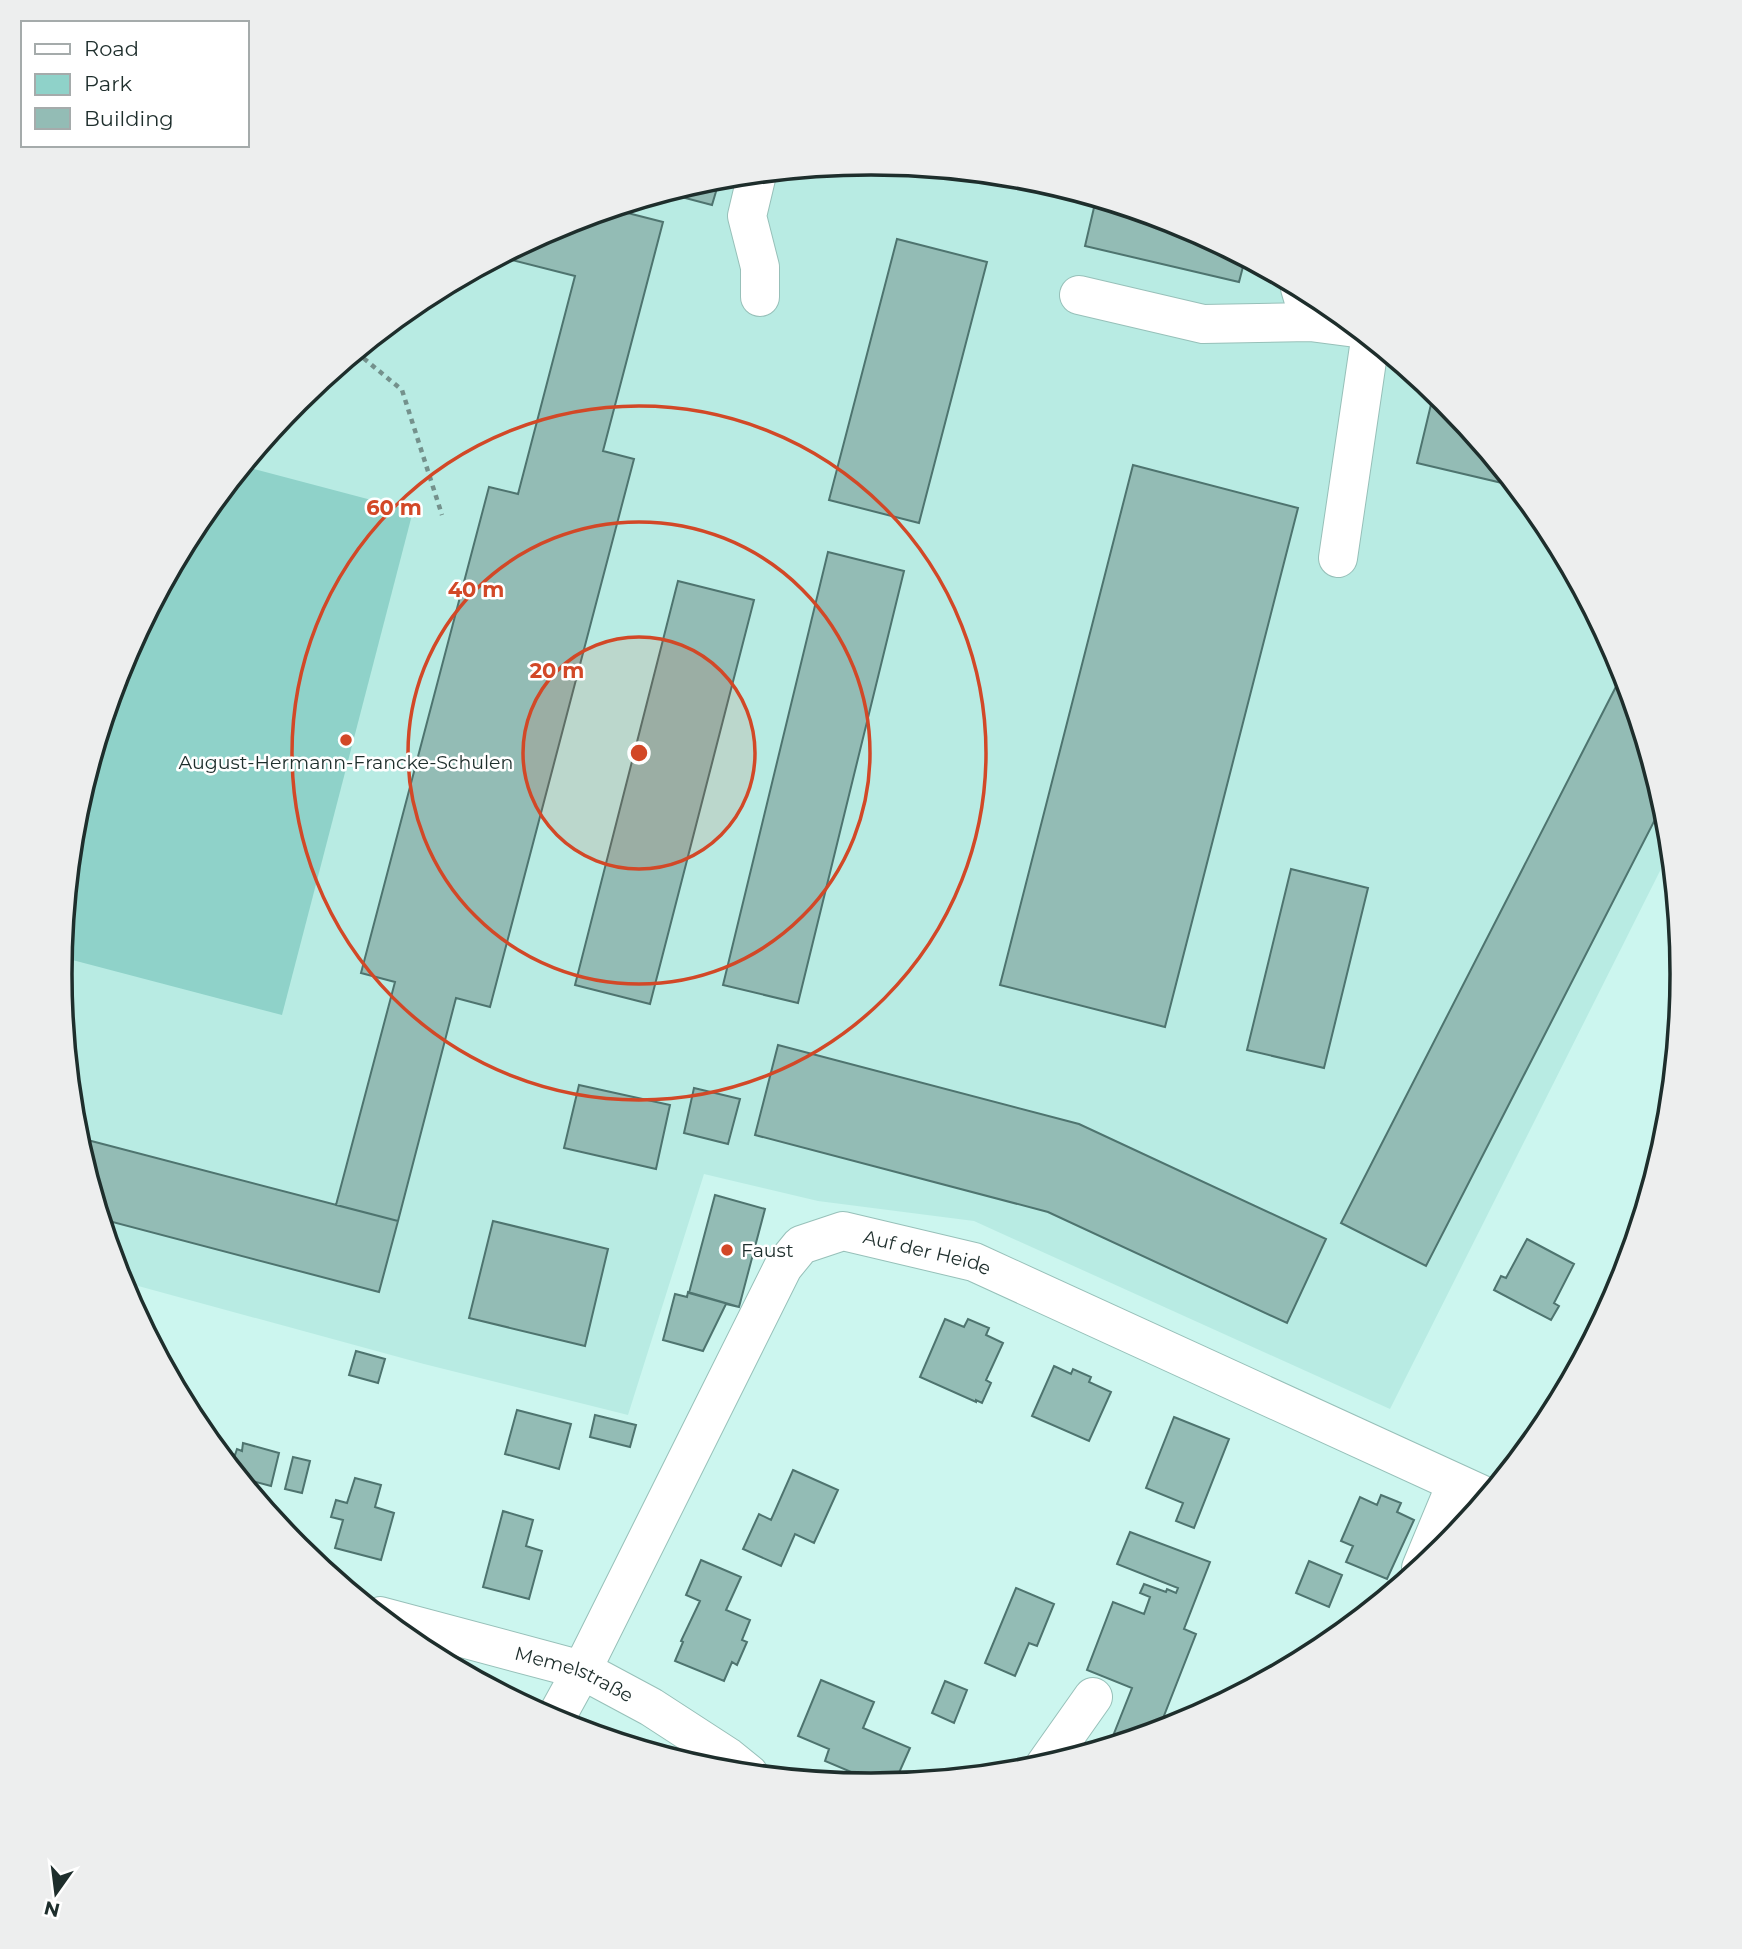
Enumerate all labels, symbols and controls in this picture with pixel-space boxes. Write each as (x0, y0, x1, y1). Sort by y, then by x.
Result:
legend (21, 21, 248, 147)
text: Road (84, 36, 139, 61)
text: Park (84, 71, 132, 96)
text: Building (84, 106, 174, 131)
text: 60 m (366, 495, 422, 520)
text: 40 m (448, 577, 504, 602)
text: 20 m (530, 658, 584, 683)
marker: August-Hermann-Francke-Schulen (338, 732, 354, 748)
centre of rings (627, 741, 651, 765)
place label: August-Hermann-Francke-Schulen (179, 751, 513, 774)
street label: Auf der Heide (861, 1225, 995, 1280)
place label: Faust (741, 1239, 794, 1262)
marker: Faust (719, 1242, 735, 1258)
street label: Memelstraße (512, 1642, 637, 1707)
north arrow (21, 1858, 91, 1928)
text: N (42, 1896, 62, 1922)

